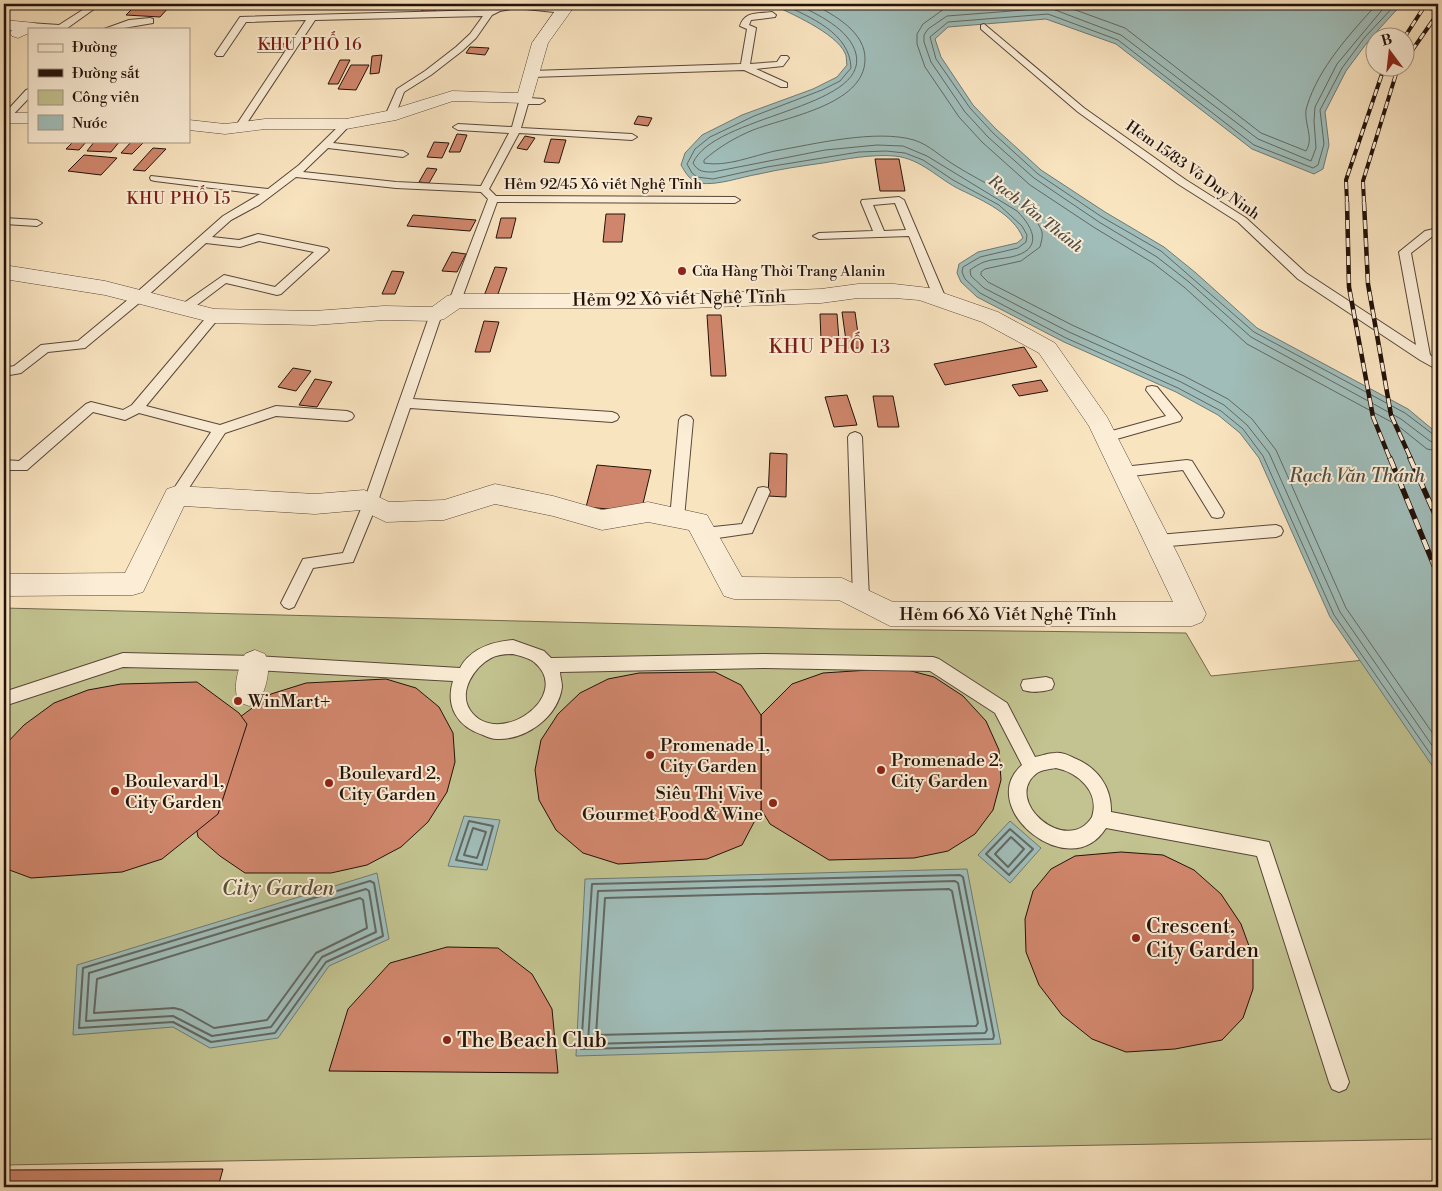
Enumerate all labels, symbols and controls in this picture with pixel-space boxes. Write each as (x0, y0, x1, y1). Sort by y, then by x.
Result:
legend (28, 28, 190, 142)
north arrow (1364, 28, 1414, 78)
text: B (1379, 30, 1394, 50)
district label: KHU PHỐ 16 (257, 31, 363, 55)
text: Đường (72, 38, 118, 57)
text: Đường sắt (72, 64, 141, 83)
text: Công viên (72, 88, 140, 107)
text: Nước (72, 114, 108, 133)
street label: Hẻm 15/83 Võ Duy Ninh (1122, 117, 1264, 224)
water label: Rạch Văn Thánh (983, 170, 1087, 257)
street label: Hẻm 92/45 Xô viết Nghệ Tĩnh (504, 175, 702, 194)
district label: KHU PHỐ 15 (127, 185, 231, 209)
place label: Cửa Hàng Thời Trang Alanin (692, 262, 886, 281)
marker: Cửa Hàng Thời Trang Alanin (676, 265, 688, 277)
street label: Hẻm 92 Xô viết Nghệ Tĩnh (572, 285, 786, 312)
district label: KHU PHỐ 13 (769, 331, 891, 359)
water label: Rạch Văn Thánh (1288, 464, 1425, 488)
street label: Hẻm 66 Xô Viết Nghệ Tĩnh (899, 603, 1117, 626)
place label: WinMart+ (247, 690, 330, 713)
marker: WinMart+ (232, 695, 244, 707)
place label: Promenade 1, City Garden (660, 734, 770, 778)
marker: Promenade 1, City Garden (644, 749, 656, 761)
place label: Promenade 2, City Garden (891, 749, 1003, 793)
place label: Boulevard 2, City Garden (338, 762, 440, 806)
marker: Promenade 2, City Garden (875, 764, 887, 776)
place label: Boulevard 1, City Garden (124, 770, 224, 814)
marker: Boulevard 2, City Garden (323, 777, 335, 789)
place label: Siêu Thị Vive Gourmet Food & Wine (582, 782, 763, 826)
marker: Boulevard 1, City Garden (109, 785, 121, 797)
marker: Siêu Thị Vive Gourmet Food & Wine (767, 797, 779, 809)
park label: City Garden (222, 876, 334, 902)
place label: Crescent, City Garden (1146, 914, 1260, 964)
marker: Crescent, City Garden (1130, 932, 1142, 944)
place label: The Beach Club (457, 1028, 607, 1054)
marker: The Beach Club (441, 1034, 453, 1046)

